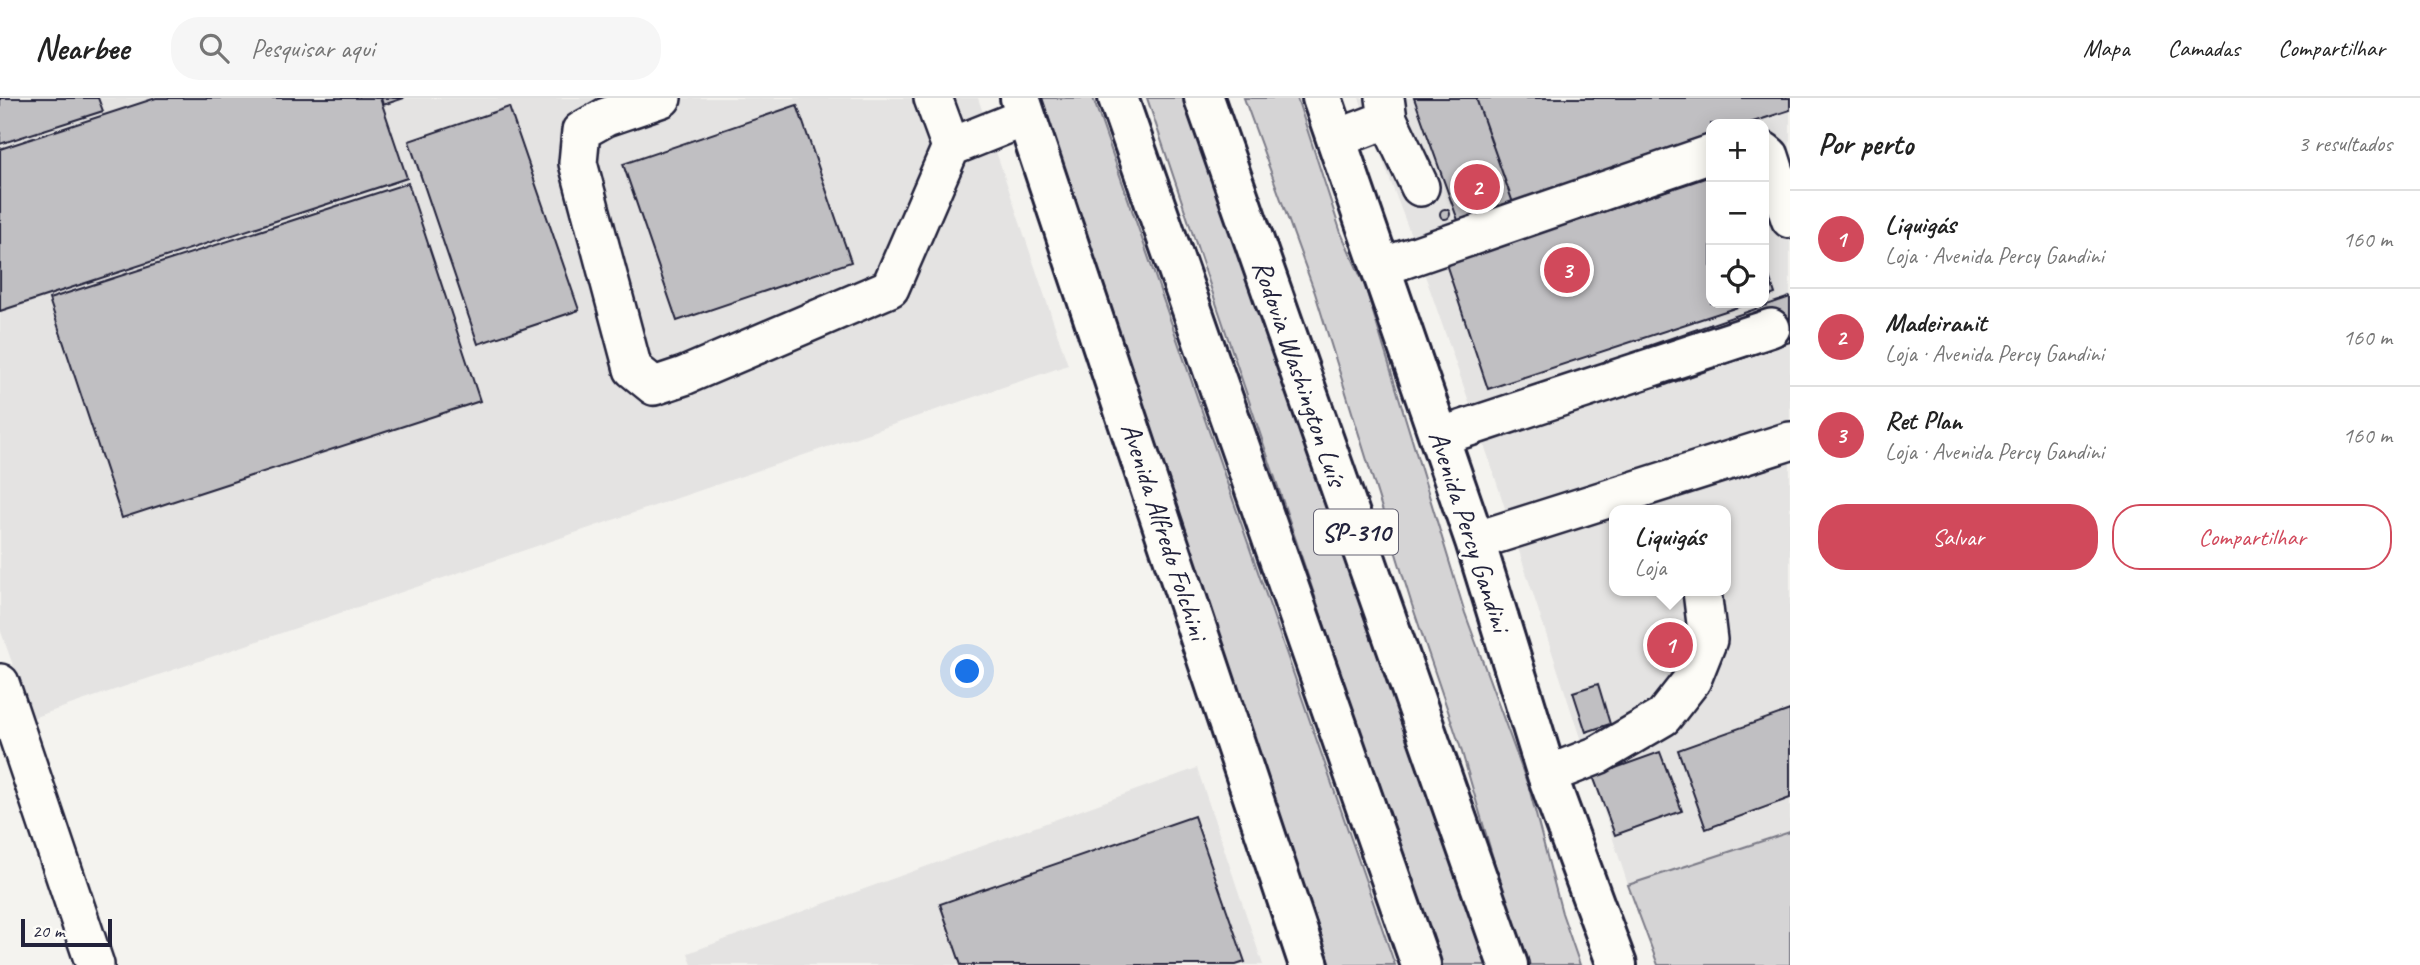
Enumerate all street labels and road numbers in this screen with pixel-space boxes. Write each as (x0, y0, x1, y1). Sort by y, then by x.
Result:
street label: Rodovia Washington Luís (1245, 256, 1356, 493)
street label: Avenida Alfredo Folchini (1113, 418, 1218, 648)
street label: Avenida Percy Gandini (1421, 426, 1520, 639)
road number: SP-310 (1314, 510, 1398, 554)

